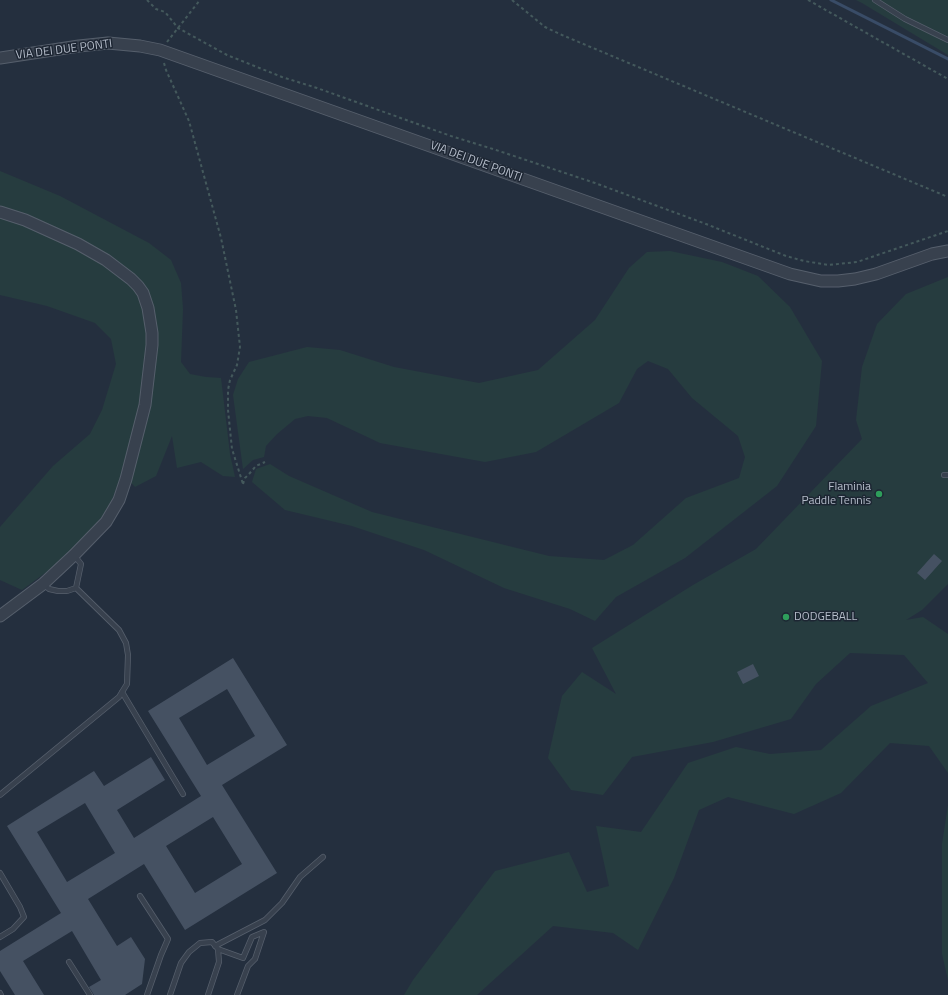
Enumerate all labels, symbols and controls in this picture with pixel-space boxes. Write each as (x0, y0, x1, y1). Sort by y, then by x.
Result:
street label: VIA DEI DUE PONTI (15, 37, 113, 63)
street label: VIA DEI DUE PONTI (428, 139, 524, 185)
place label: Flaminia Paddle Tennis (801, 480, 871, 508)
marker: Flaminia Paddle Tennis (874, 489, 884, 499)
place label: DODGEBALL (794, 610, 857, 624)
marker: DODGEBALL (781, 612, 791, 622)

